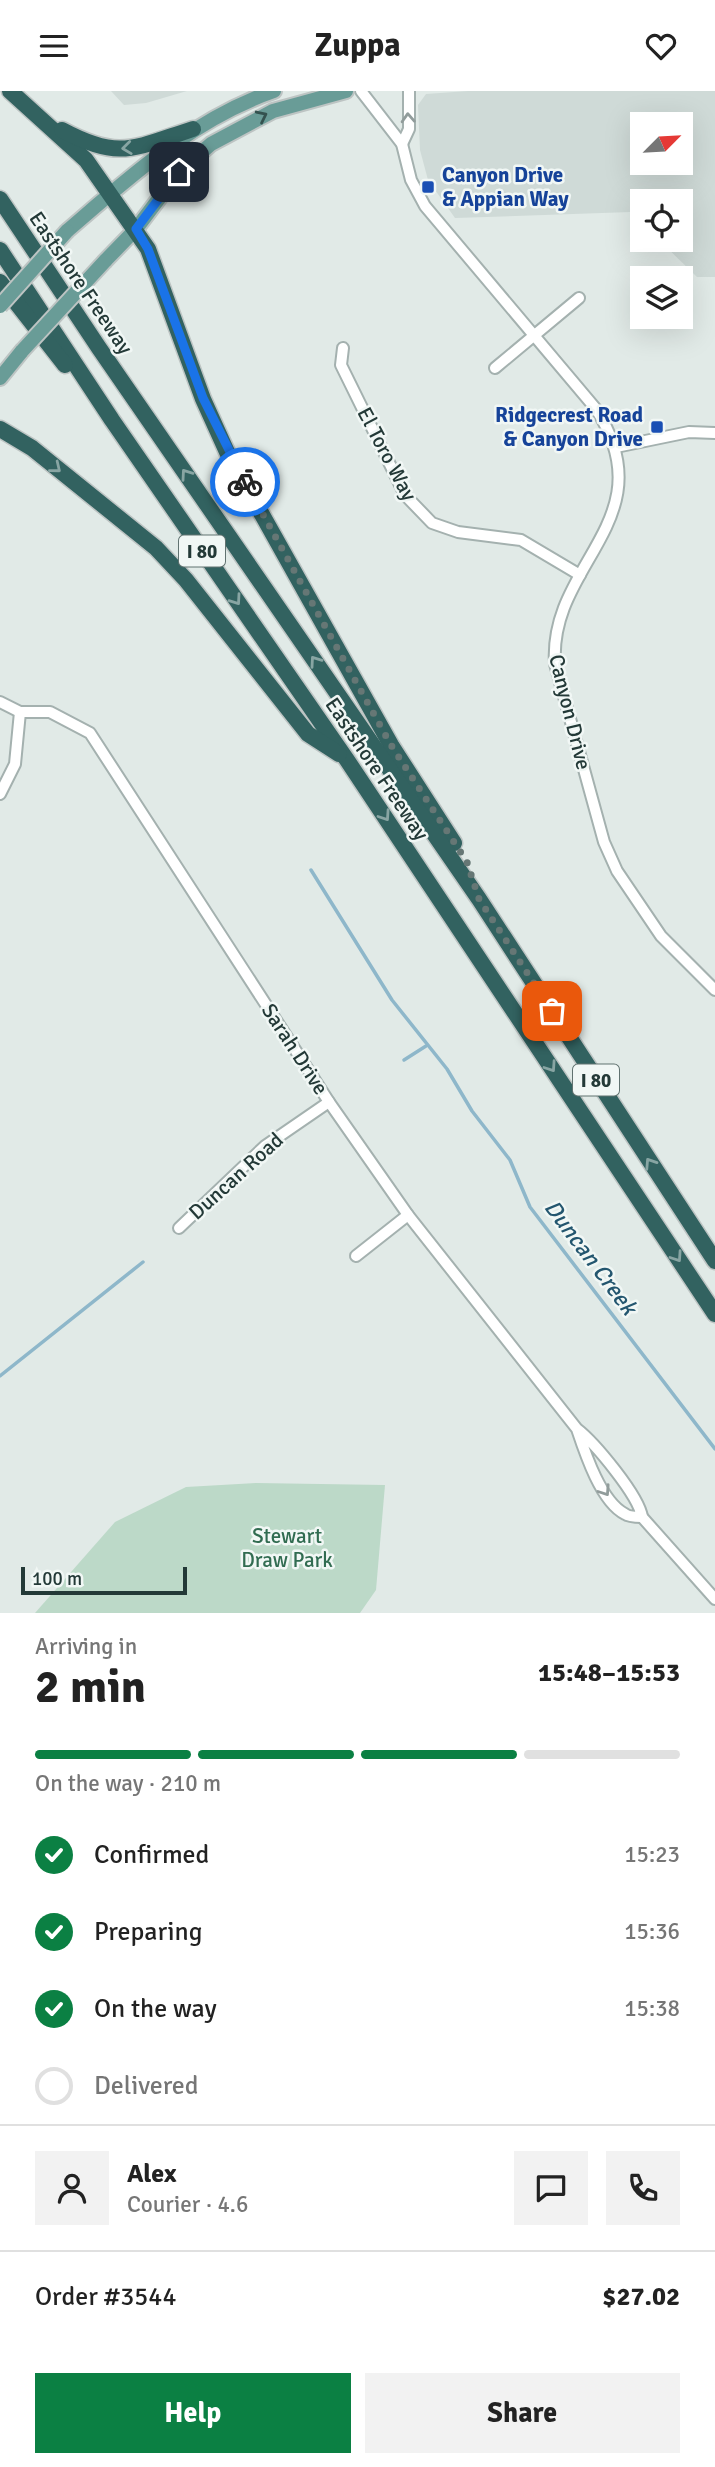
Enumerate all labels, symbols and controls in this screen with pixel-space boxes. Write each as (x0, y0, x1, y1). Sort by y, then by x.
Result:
text: Zuppa (314, 26, 401, 65)
icon: menu (35, 27, 73, 65)
icon: heart (642, 27, 680, 65)
one-way arrow (255, 110, 267, 124)
one-way arrow (401, 112, 416, 123)
north arrow (630, 112, 693, 175)
map controls (630, 112, 693, 329)
one-way arrow (121, 140, 132, 155)
pin (149, 142, 209, 202)
icon: home (160, 153, 198, 191)
place label: Canyon Drive & Appian Way (442, 162, 569, 212)
marker: Canyon Drive & Appian Way (420, 179, 436, 195)
button: locate (630, 189, 693, 252)
street label: Eastshore Freeway (24, 207, 138, 359)
button: layers (630, 266, 693, 329)
place label: Ridgecrest Road & Canyon Drive (495, 402, 643, 452)
street label: El Toro Way (352, 403, 423, 505)
marker: Ridgecrest Road & Canyon Drive (649, 419, 665, 435)
courier (210, 447, 280, 517)
one-way arrow (48, 459, 60, 472)
icon: bike (226, 463, 264, 501)
one-way arrow (182, 469, 194, 482)
road number: I 80 (179, 535, 225, 566)
one-way arrow (228, 592, 240, 605)
street label: Canyon Drive (543, 652, 597, 772)
one-way arrow (311, 656, 323, 669)
street label: Eastshore Freeway (320, 693, 434, 845)
one-way arrow (376, 809, 389, 822)
pin (522, 981, 582, 1041)
icon: bag (533, 992, 571, 1030)
street label: Sarah Drive (256, 998, 334, 1100)
one-way arrow (543, 1059, 555, 1072)
road number: I 80 (573, 1064, 619, 1095)
street label: Duncan Road (183, 1127, 289, 1225)
one-way arrow (645, 1158, 658, 1171)
water label: Duncan Creek (538, 1194, 645, 1323)
one-way arrow (669, 1249, 681, 1262)
one-way arrow (596, 1483, 609, 1496)
park label: Stewart Draw Park (241, 1523, 333, 1573)
scale bar (21, 1564, 187, 1596)
text: 100 m (32, 1567, 82, 1591)
text: Arriving in (35, 1632, 137, 1661)
text: 15:48–15:53 (538, 1657, 680, 1689)
text: 2 min (35, 1659, 146, 1715)
text: On the way · 210 m (35, 1769, 221, 1798)
icon: check (35, 1836, 73, 1874)
text: Confirmed (94, 1839, 209, 1871)
text: 15:23 (624, 1840, 680, 1869)
icon: check (35, 1913, 73, 1951)
text: Preparing (94, 1916, 202, 1948)
text: 15:36 (624, 1917, 680, 1946)
icon: check (35, 1990, 73, 2028)
text: On the way (94, 1993, 217, 2025)
text: 15:38 (624, 1994, 680, 2023)
text: Delivered (94, 2070, 199, 2102)
button: person (35, 2151, 109, 2225)
button: chat (514, 2151, 588, 2225)
button: phone (606, 2151, 680, 2225)
text: Alex (127, 2158, 177, 2190)
text: Courier · 4.6 (127, 2190, 248, 2219)
text: Order #3544 (35, 2281, 176, 2313)
text: $27.02 (602, 2281, 680, 2313)
button: Help (35, 2373, 351, 2453)
button: Share (365, 2373, 680, 2453)

